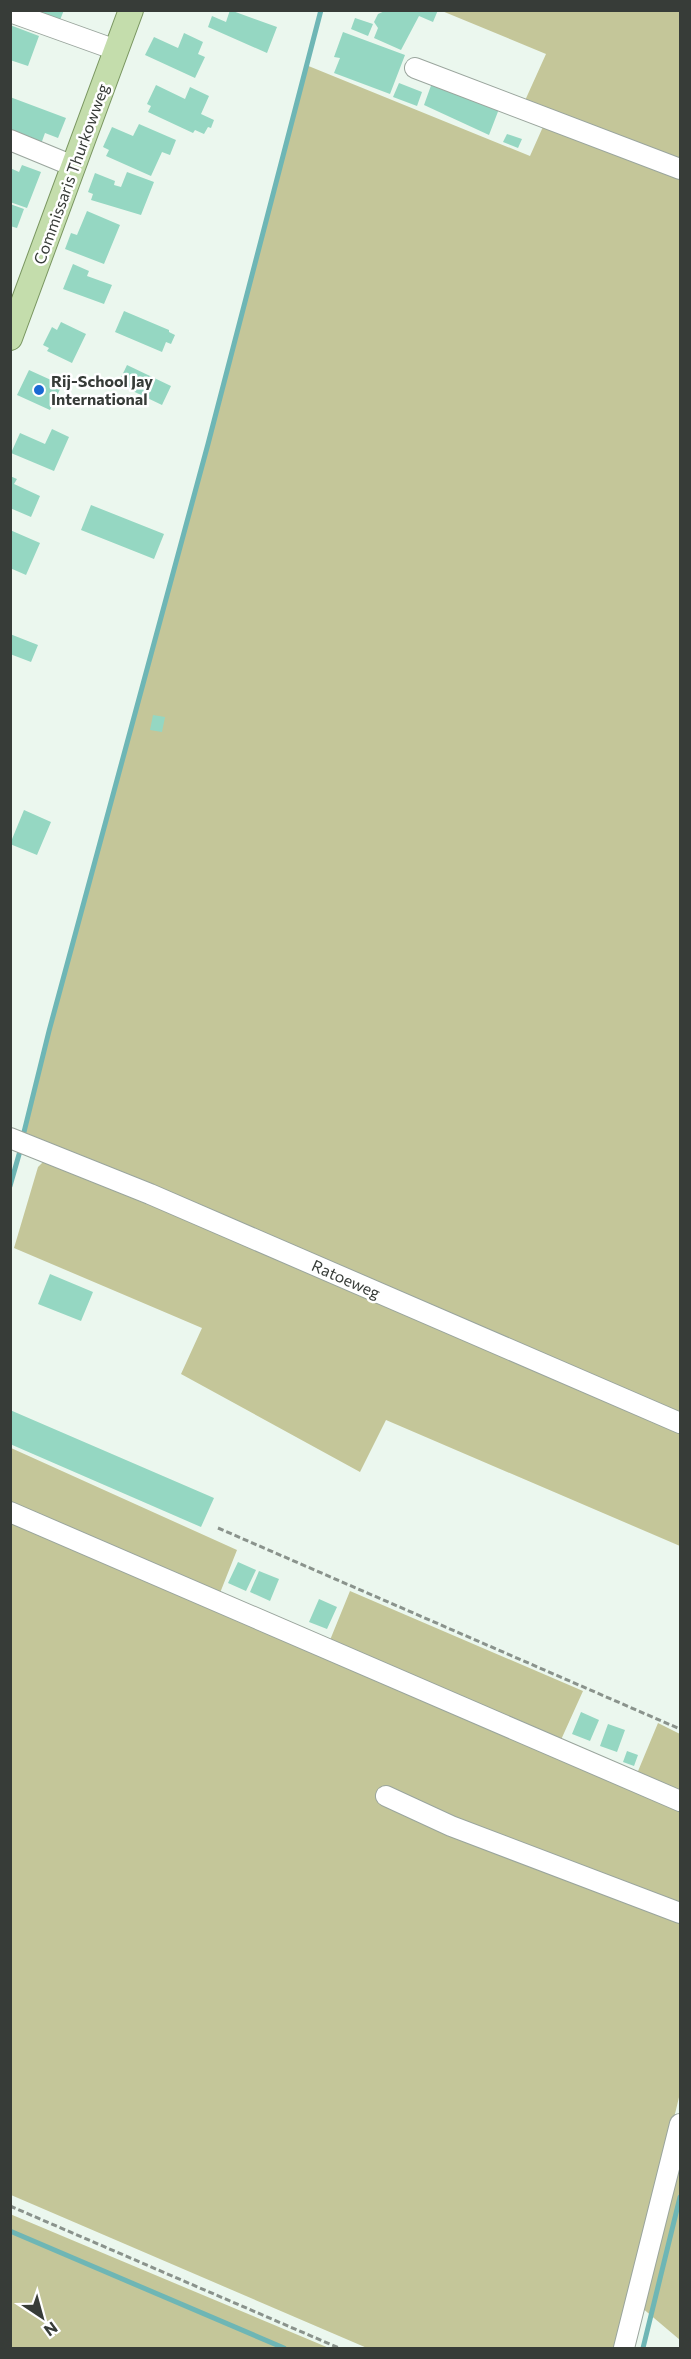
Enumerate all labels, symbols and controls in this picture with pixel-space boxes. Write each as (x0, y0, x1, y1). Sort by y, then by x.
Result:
street label: Commissaris Thurkowweg (29, 80, 112, 267)
place label: Rij-School Jay International (51, 371, 153, 408)
marker: Rij-School Jay International (32, 383, 46, 397)
street label: Ratoeweg (309, 1255, 384, 1302)
north arrow (12, 2287, 72, 2347)
text: N (41, 2318, 62, 2341)

